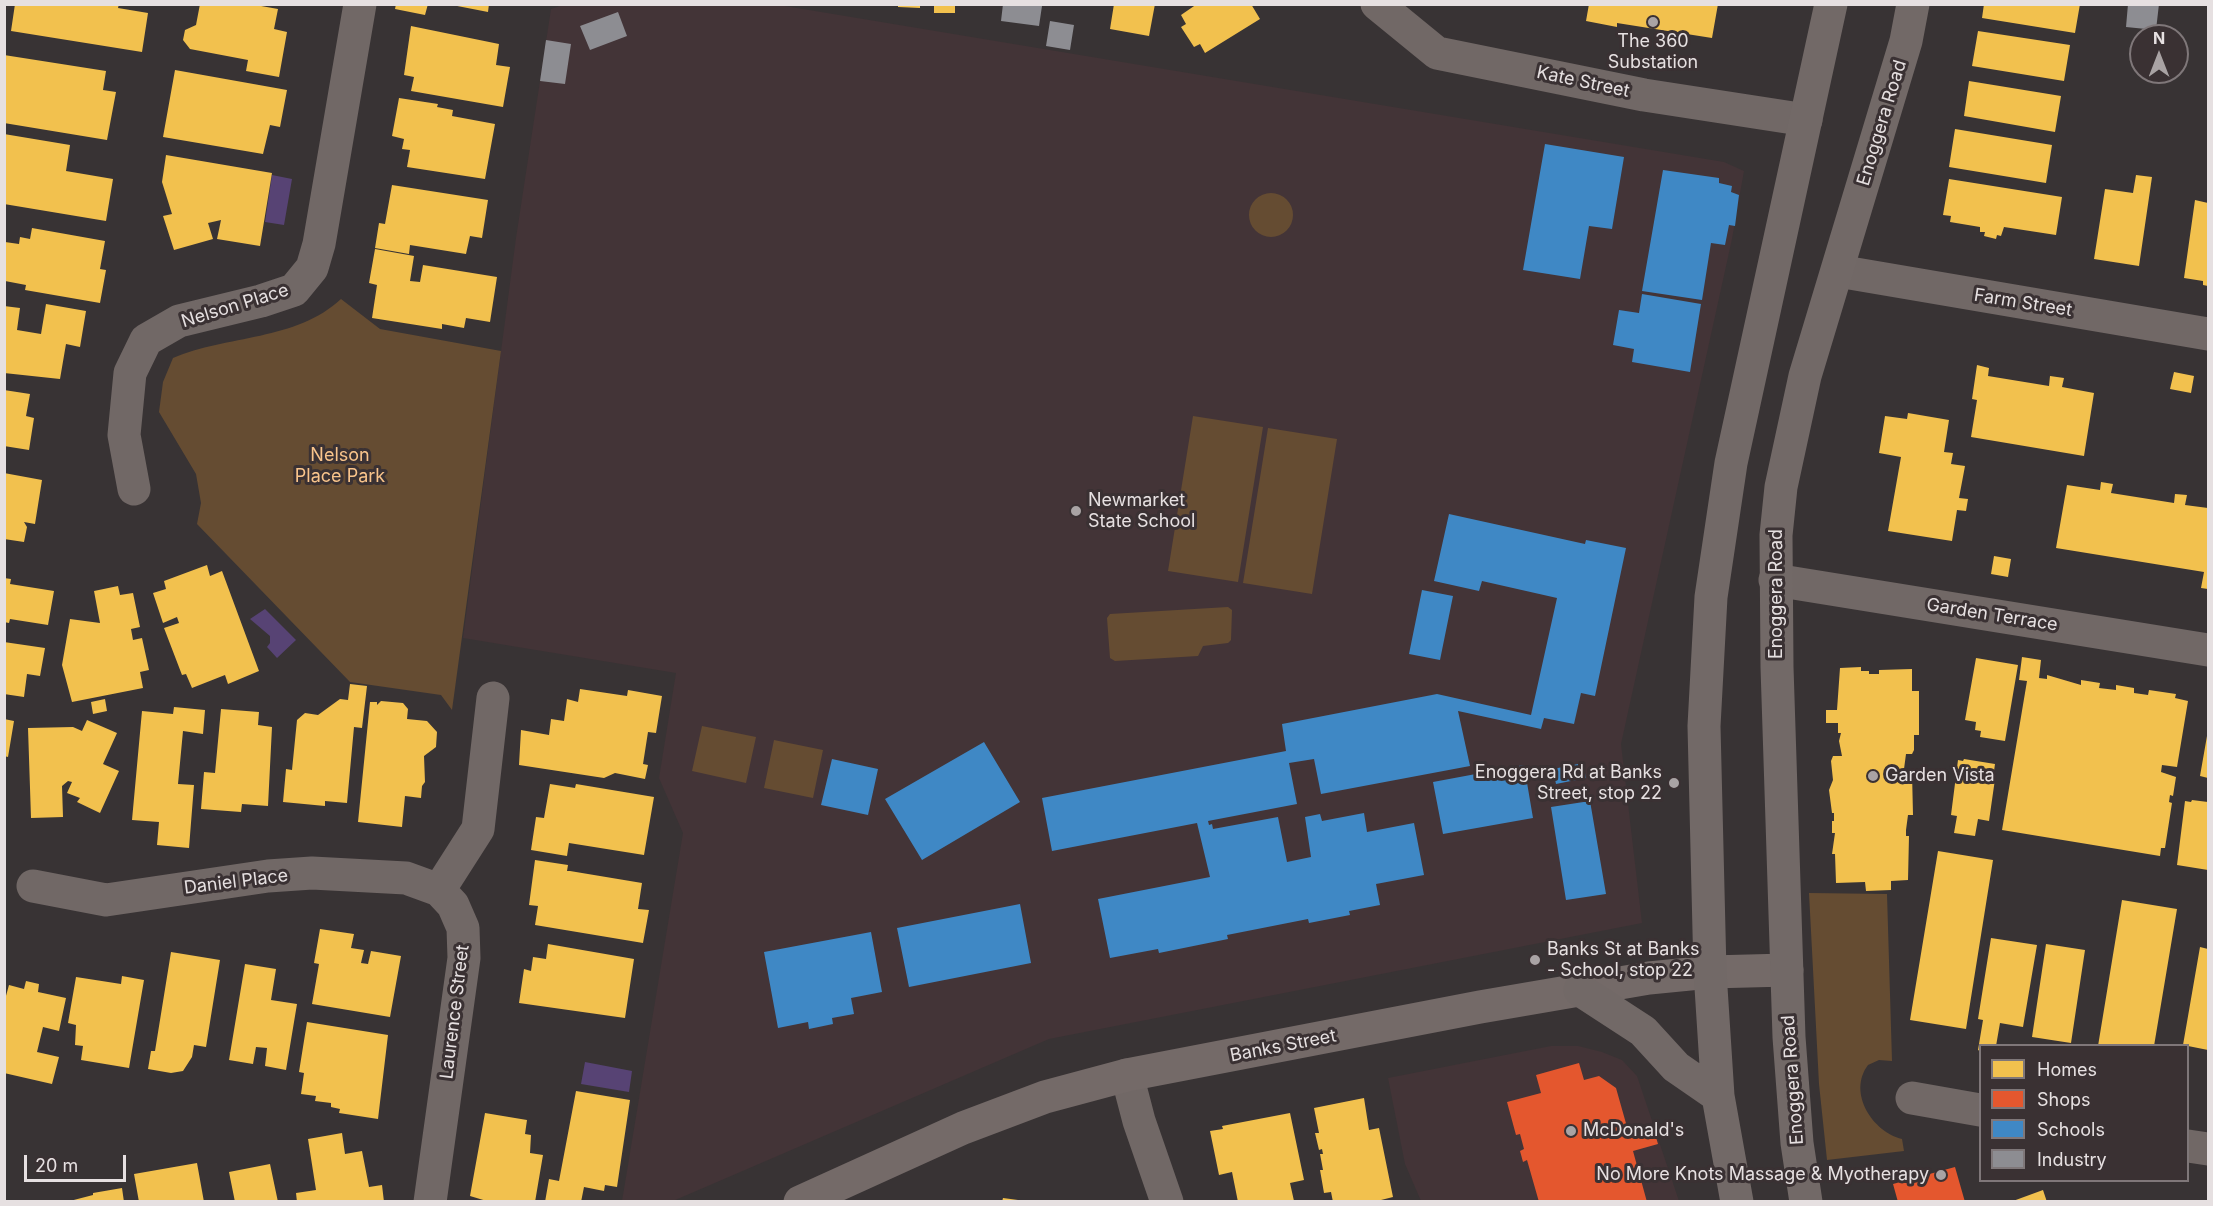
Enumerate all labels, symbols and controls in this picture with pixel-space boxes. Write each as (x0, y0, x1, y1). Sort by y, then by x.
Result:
marker: The 360 Substation (1646, 15, 1660, 29)
north arrow (2129, 24, 2189, 84)
text: N (2153, 28, 2165, 48)
place label: The 360 Substation (1608, 31, 1698, 74)
street label: Enoggera Road (1853, 58, 1911, 188)
street label: Kate Street (1535, 62, 1631, 102)
street label: Nelson Place (179, 279, 291, 333)
street label: Farm Street (1972, 285, 2074, 321)
park label: Nelson Place Park (295, 445, 385, 488)
place label: Newmarket State School (1088, 490, 1195, 532)
marker: Newmarket State School (1069, 504, 1083, 518)
street label: Enoggera Road (1766, 529, 1788, 659)
street label: Garden Terrace (1925, 594, 2059, 636)
place label: Enoggera Rd at Banks Street, stop 22 (1475, 762, 1662, 804)
place label: Garden Vista (1885, 765, 1995, 787)
marker: Garden Vista (1866, 769, 1880, 783)
marker: Enoggera Rd at Banks Street, stop 22 (1667, 776, 1681, 790)
street label: Daniel Place (183, 865, 289, 899)
place label: Banks St at Banks - School, stop 22 (1547, 939, 1699, 982)
street label: Laurence Street (436, 944, 474, 1080)
marker: Banks St at Banks - School, stop 22 (1528, 953, 1542, 967)
street label: Enoggera Road (1778, 1014, 1808, 1146)
street label: Banks Street (1228, 1025, 1338, 1067)
legend (1979, 1044, 2189, 1182)
text: Homes (2037, 1059, 2097, 1080)
text: Shops (2037, 1089, 2091, 1110)
text: Schools (2037, 1119, 2105, 1140)
place label: McDonald's (1583, 1120, 1684, 1142)
marker: McDonald's (1564, 1124, 1578, 1138)
scale bar (27, 1143, 129, 1181)
text: Industry (2037, 1149, 2107, 1170)
text: 20 m (35, 1155, 78, 1176)
place label: No More Knots Massage & Myotherapy (1596, 1164, 1929, 1186)
marker: No More Knots Massage & Myotherapy (1934, 1168, 1948, 1182)

